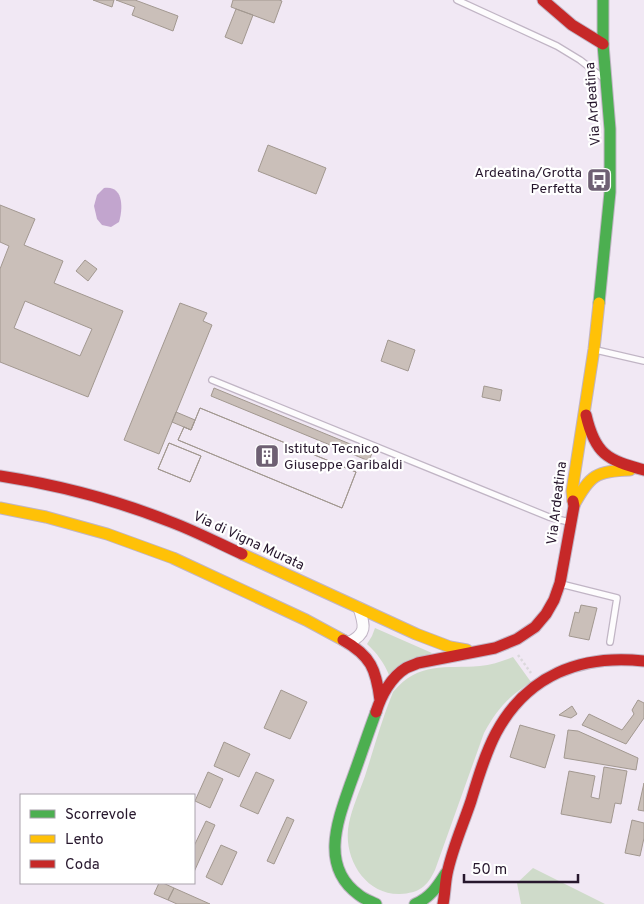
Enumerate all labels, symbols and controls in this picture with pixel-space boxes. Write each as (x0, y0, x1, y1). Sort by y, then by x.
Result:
street label: Via Ardeatina (582, 62, 605, 146)
place label: Ardeatina/Grotta Perfetta (474, 165, 582, 198)
bus stop icon: Ardeatina/Grotta Perfetta (586, 167, 612, 193)
place label: Istituto Tecnico Giuseppe Garibaldi (284, 441, 403, 474)
building icon: Istituto Tecnico Giuseppe Garibaldi (254, 443, 280, 469)
street label: Via Ardeatina (544, 461, 571, 546)
street label: Via di Vigna Murata (190, 508, 307, 575)
legend (20, 794, 195, 884)
text: Scorrevole (65, 806, 137, 825)
text: Lento (65, 831, 104, 850)
scale bar (464, 852, 578, 884)
text: Coda (65, 856, 100, 875)
text: 50 m (472, 861, 507, 880)

